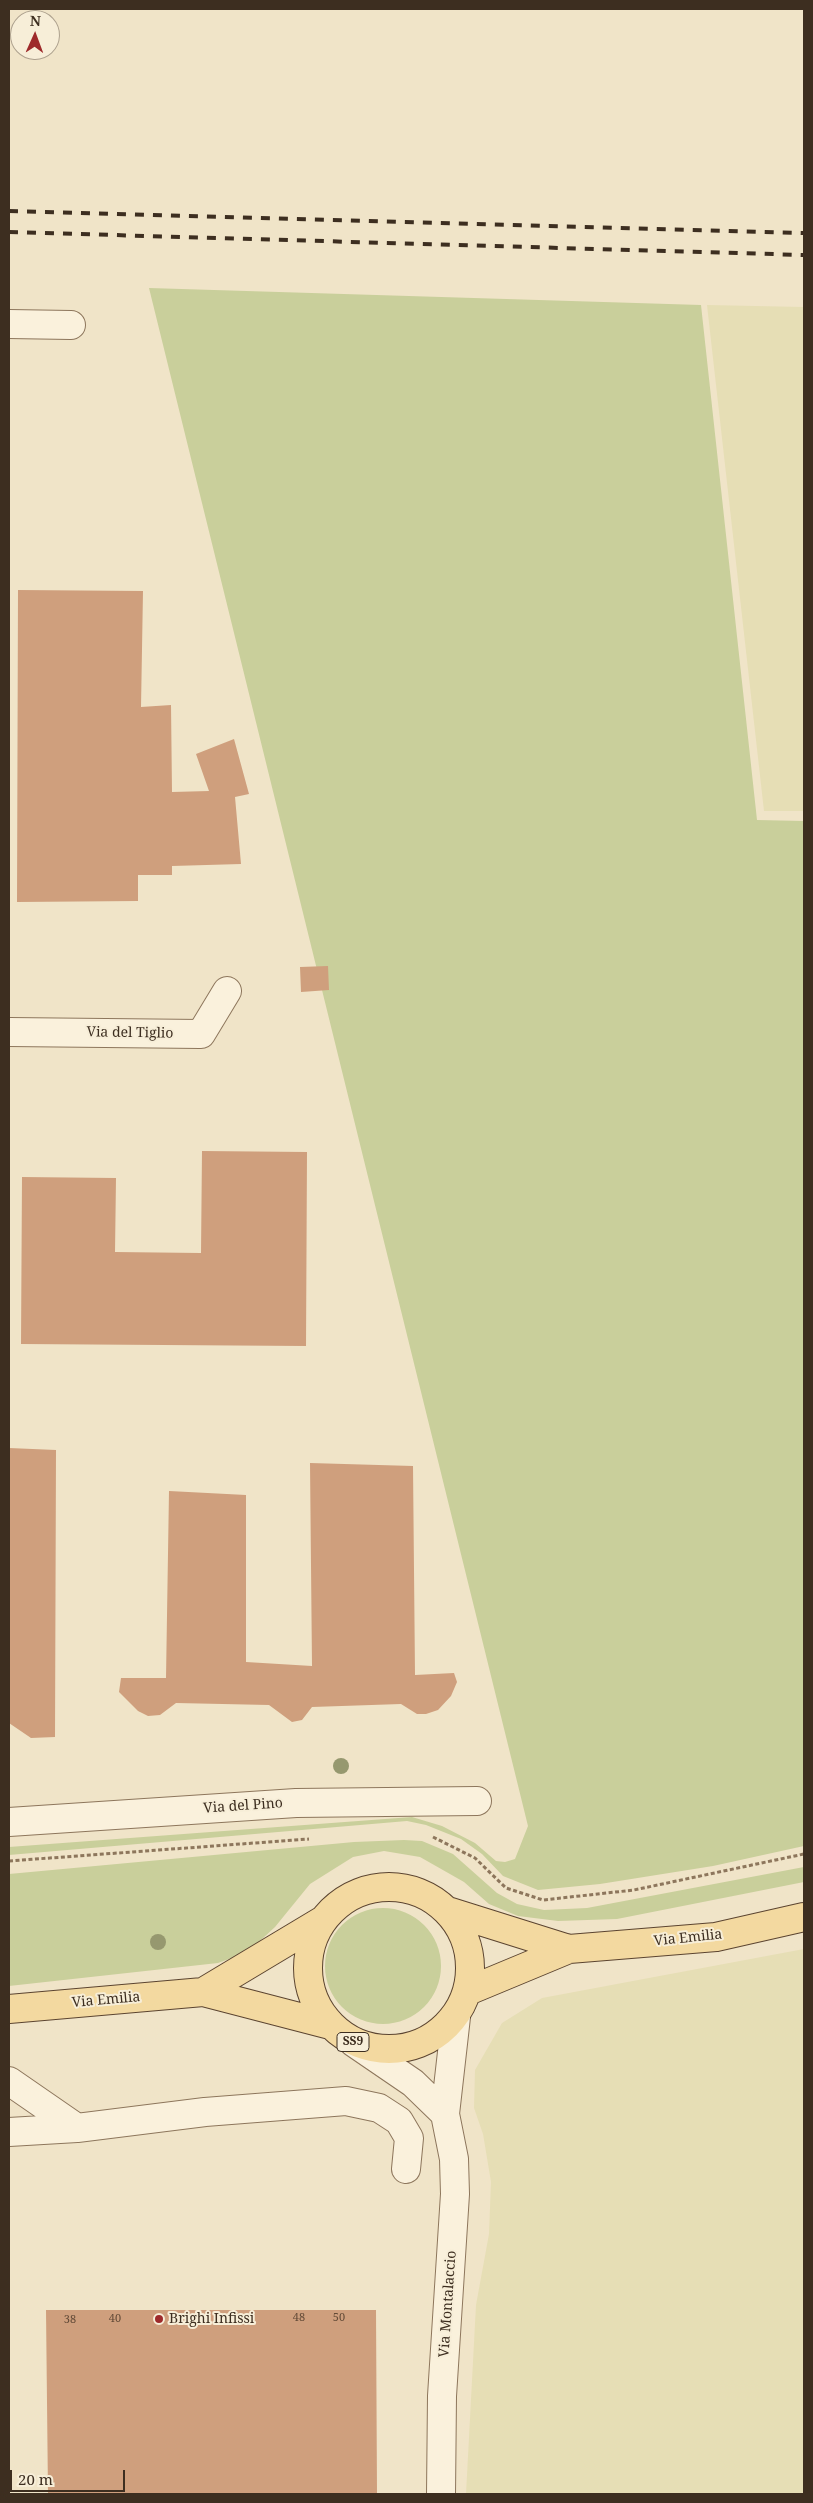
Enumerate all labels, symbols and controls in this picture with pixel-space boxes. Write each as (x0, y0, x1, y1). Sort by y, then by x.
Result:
north arrow (10, 10, 60, 60)
text: N (30, 11, 41, 30)
street label: Via del Tiglio (86, 1024, 174, 1042)
street label: Via del Pino (203, 1795, 283, 1817)
street label: Via Emilia (653, 1926, 723, 1950)
street label: Via Emilia (71, 1989, 141, 2011)
road number: SS9 (337, 2032, 369, 2052)
street label: Via Montalaccio (436, 2250, 460, 2358)
place label: Brighi Infissi (169, 2311, 254, 2327)
house number: 48 (293, 2311, 305, 2325)
house number: 50 (333, 2311, 345, 2325)
house number: 40 (109, 2312, 121, 2326)
house number: 38 (64, 2313, 76, 2327)
marker: Brighi Infissi (153, 2313, 165, 2325)
scale bar (12, 2460, 128, 2492)
text: 20 m (18, 2469, 53, 2489)

